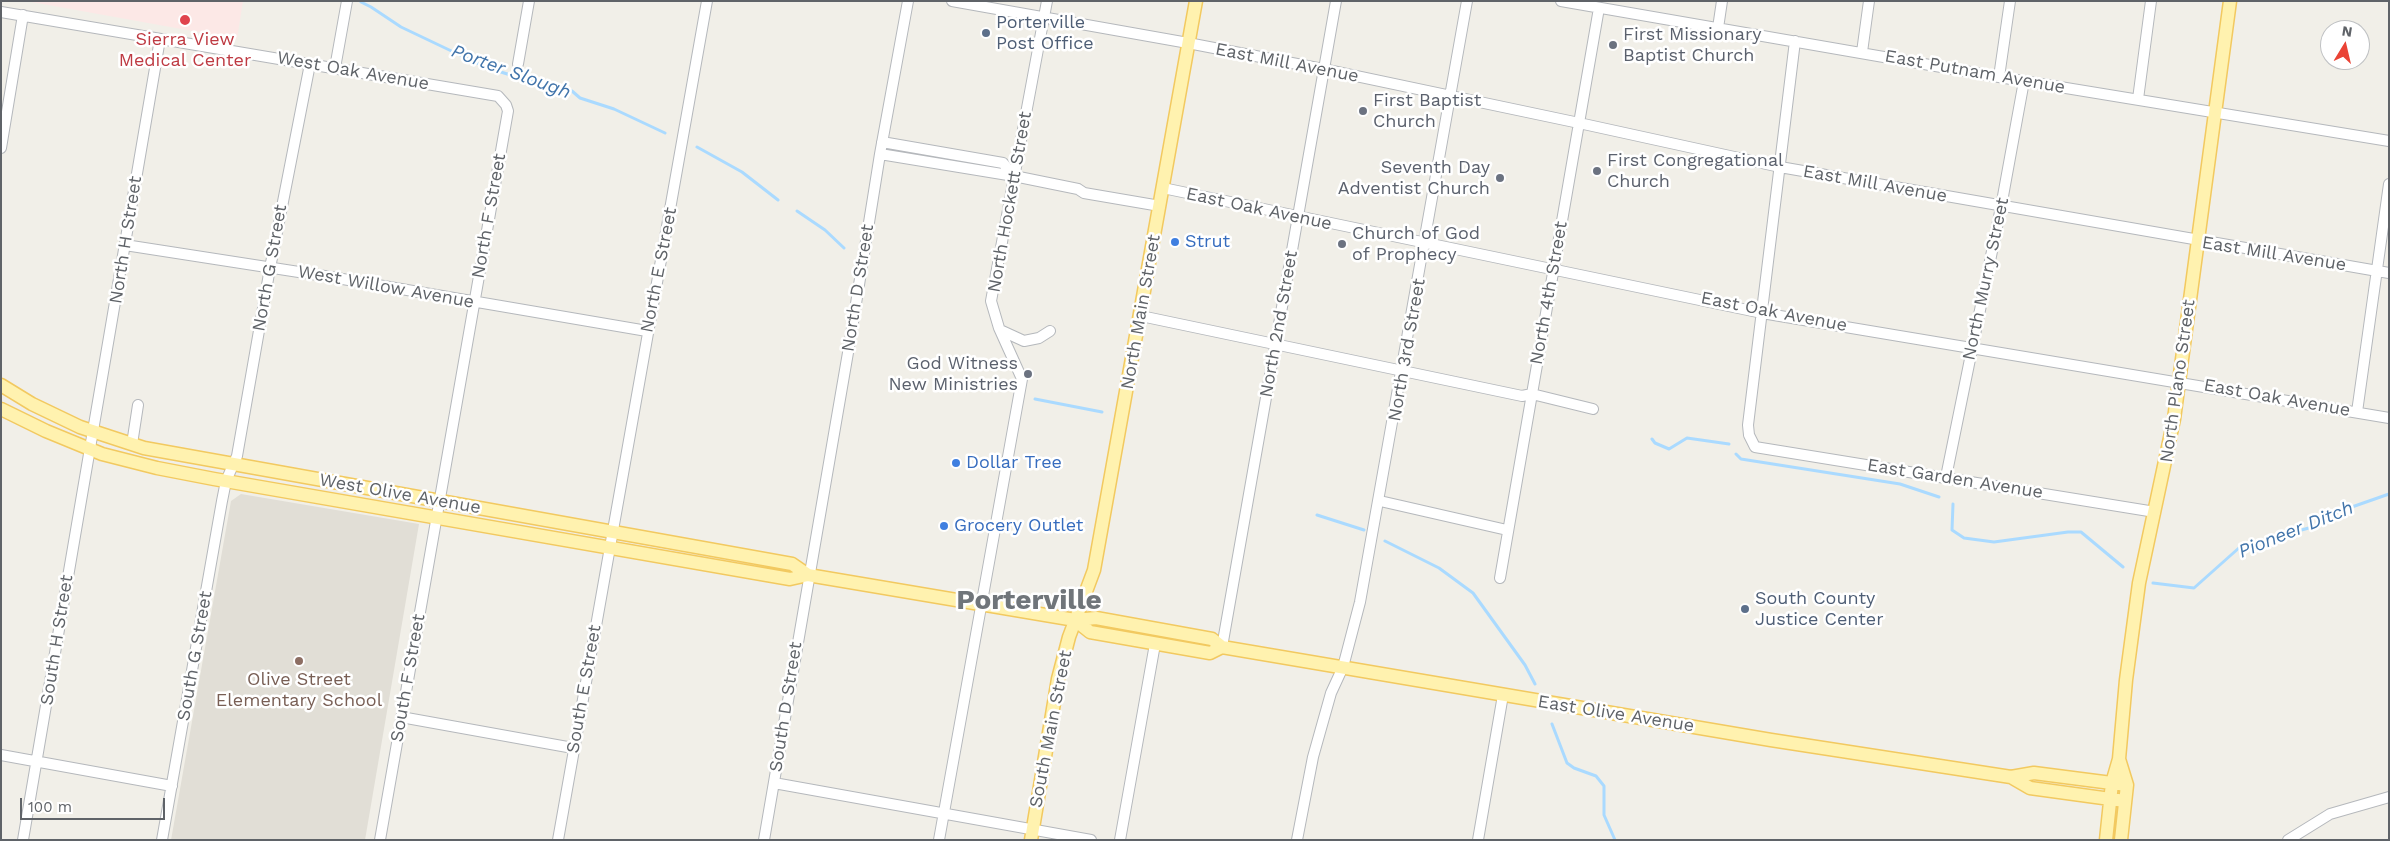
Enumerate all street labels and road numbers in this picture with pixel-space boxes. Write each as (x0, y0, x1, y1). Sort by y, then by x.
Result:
street label: East Mill Avenue (1213, 38, 1361, 88)
street label: East Putnam Avenue (1883, 45, 2067, 99)
street label: West Oak Avenue (275, 47, 431, 95)
street label: North Hockett Street (983, 110, 1037, 294)
street label: North F Street (467, 152, 511, 280)
street label: East Mill Avenue (1801, 161, 1949, 207)
street label: North H Street (105, 175, 147, 305)
street label: East Oak Avenue (1184, 183, 1334, 235)
street label: North Murry Street (1958, 196, 2014, 362)
street label: North G Street (248, 203, 292, 333)
street label: North E Street (636, 205, 682, 335)
street label: North 4th Street (1526, 219, 1572, 367)
street label: North D Street (837, 223, 879, 353)
street label: East Mill Avenue (2200, 232, 2348, 276)
street label: North Main Street (1117, 233, 1165, 391)
street label: North 2nd Street (1255, 249, 1303, 399)
street label: West Willow Avenue (296, 261, 476, 313)
street label: North 3rd Street (1384, 277, 1430, 423)
street label: East Oak Avenue (1699, 287, 1849, 337)
street label: North Plano Street (2156, 298, 2200, 464)
street label: East Oak Avenue (2202, 374, 2352, 422)
street label: East Garden Avenue (1866, 454, 2044, 504)
street label: West Olive Avenue (318, 469, 482, 519)
street label: South H Street (36, 573, 78, 707)
street label: South G Street (173, 589, 217, 723)
street label: South F Street (386, 612, 430, 744)
street label: South E Street (562, 623, 606, 755)
street label: South D Street (765, 640, 807, 774)
street label: South Main Street (1025, 648, 1077, 810)
street label: East Olive Avenue (1536, 691, 1696, 737)

